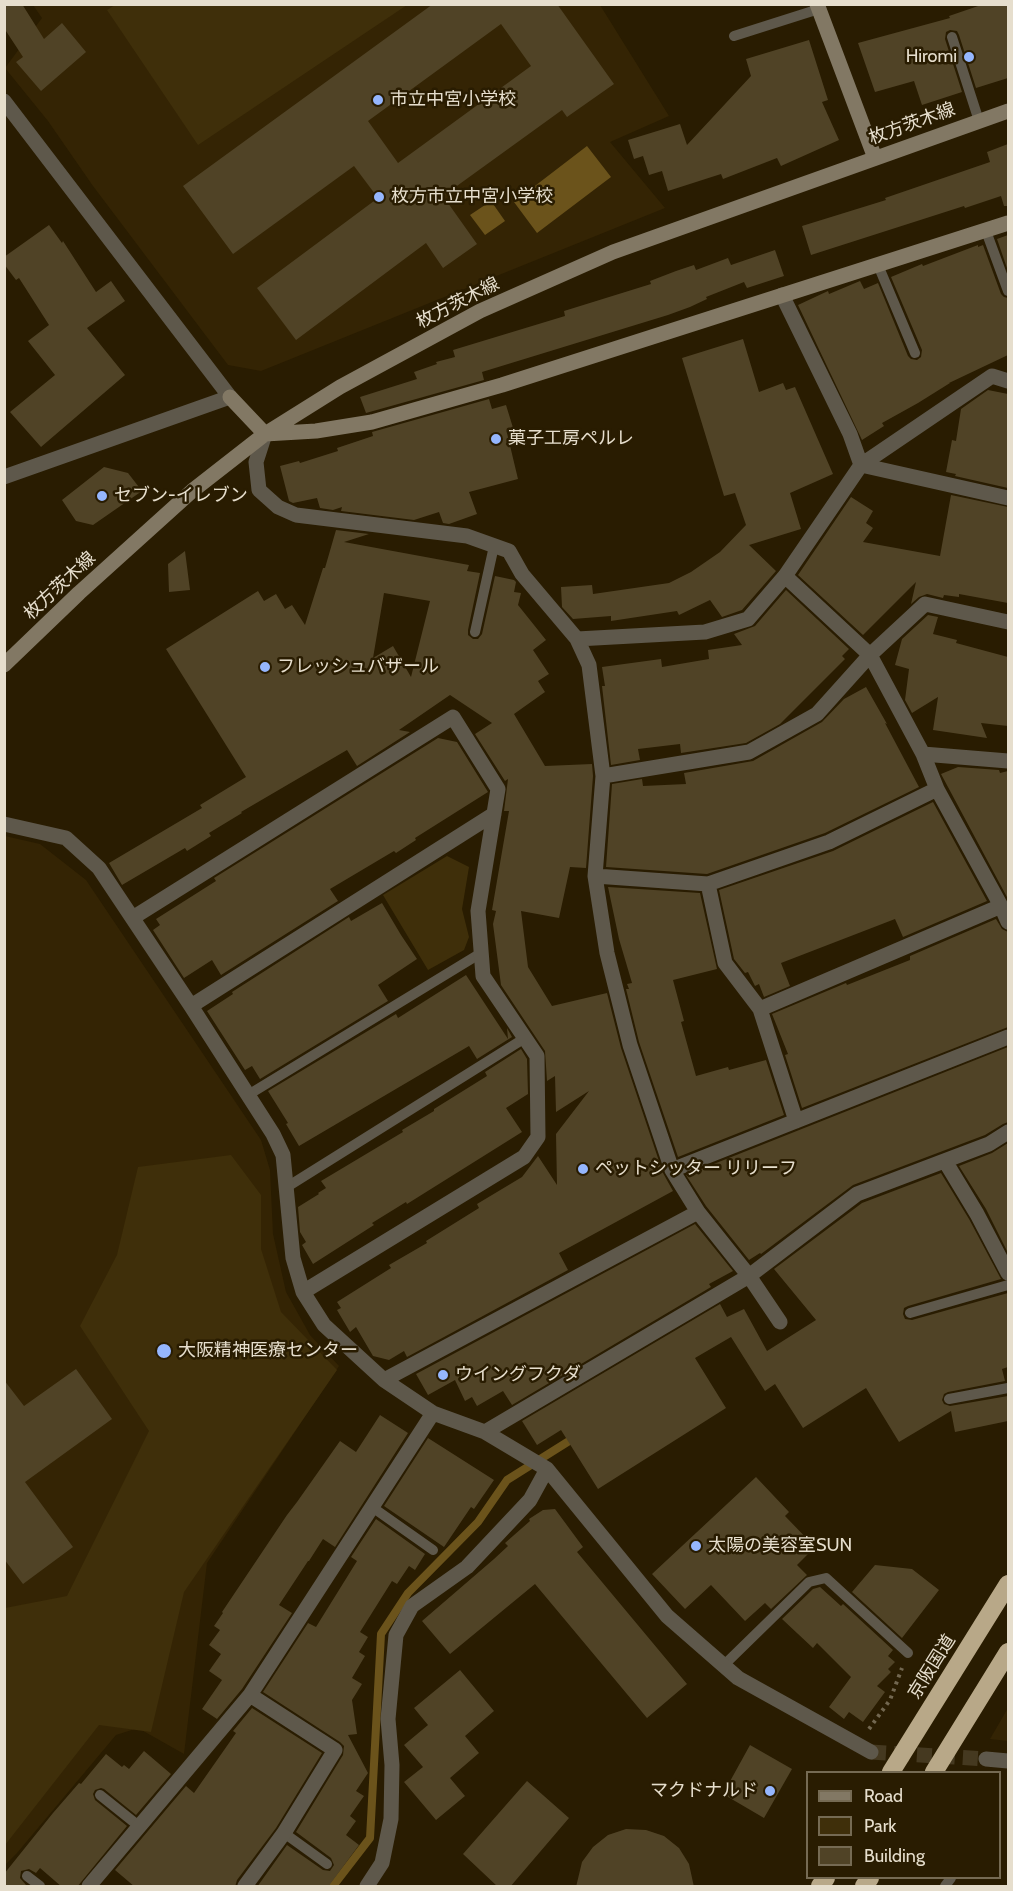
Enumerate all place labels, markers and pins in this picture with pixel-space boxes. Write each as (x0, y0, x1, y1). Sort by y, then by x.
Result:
place label: Hiromi (906, 46, 957, 68)
marker: Hiromi (962, 50, 976, 64)
place label: 市立中宮小学校 (390, 89, 516, 111)
marker: 市立中宮小学校 (371, 93, 385, 107)
place label: 枚方市立中宮小学校 (391, 186, 553, 208)
marker: 枚方市立中宮小学校 (372, 190, 386, 204)
place label: 菓子工房ペルレ (508, 428, 634, 450)
marker: 菓子工房ペルレ (489, 432, 503, 446)
place label: セブン-イレブン (114, 485, 248, 507)
marker: セブン-イレブン (95, 489, 109, 503)
place label: フレッシュバザール (277, 656, 439, 678)
marker: フレッシュバザール (258, 660, 272, 674)
place label: ペットシッター リリーフ (595, 1158, 797, 1180)
marker: ペットシッター リリーフ (576, 1162, 590, 1176)
place label: 大阪精神医療センター (178, 1340, 358, 1362)
marker: 大阪精神医療センター (155, 1342, 173, 1360)
place label: ウイングフクダ (455, 1364, 581, 1386)
marker: ウイングフクダ (436, 1368, 450, 1382)
place label: 太陽の美容室SUN (708, 1535, 852, 1557)
marker: 太陽の美容室SUN (689, 1539, 703, 1553)
place label: マクドナルド (650, 1780, 758, 1802)
marker: マクドナルド (763, 1784, 777, 1798)

